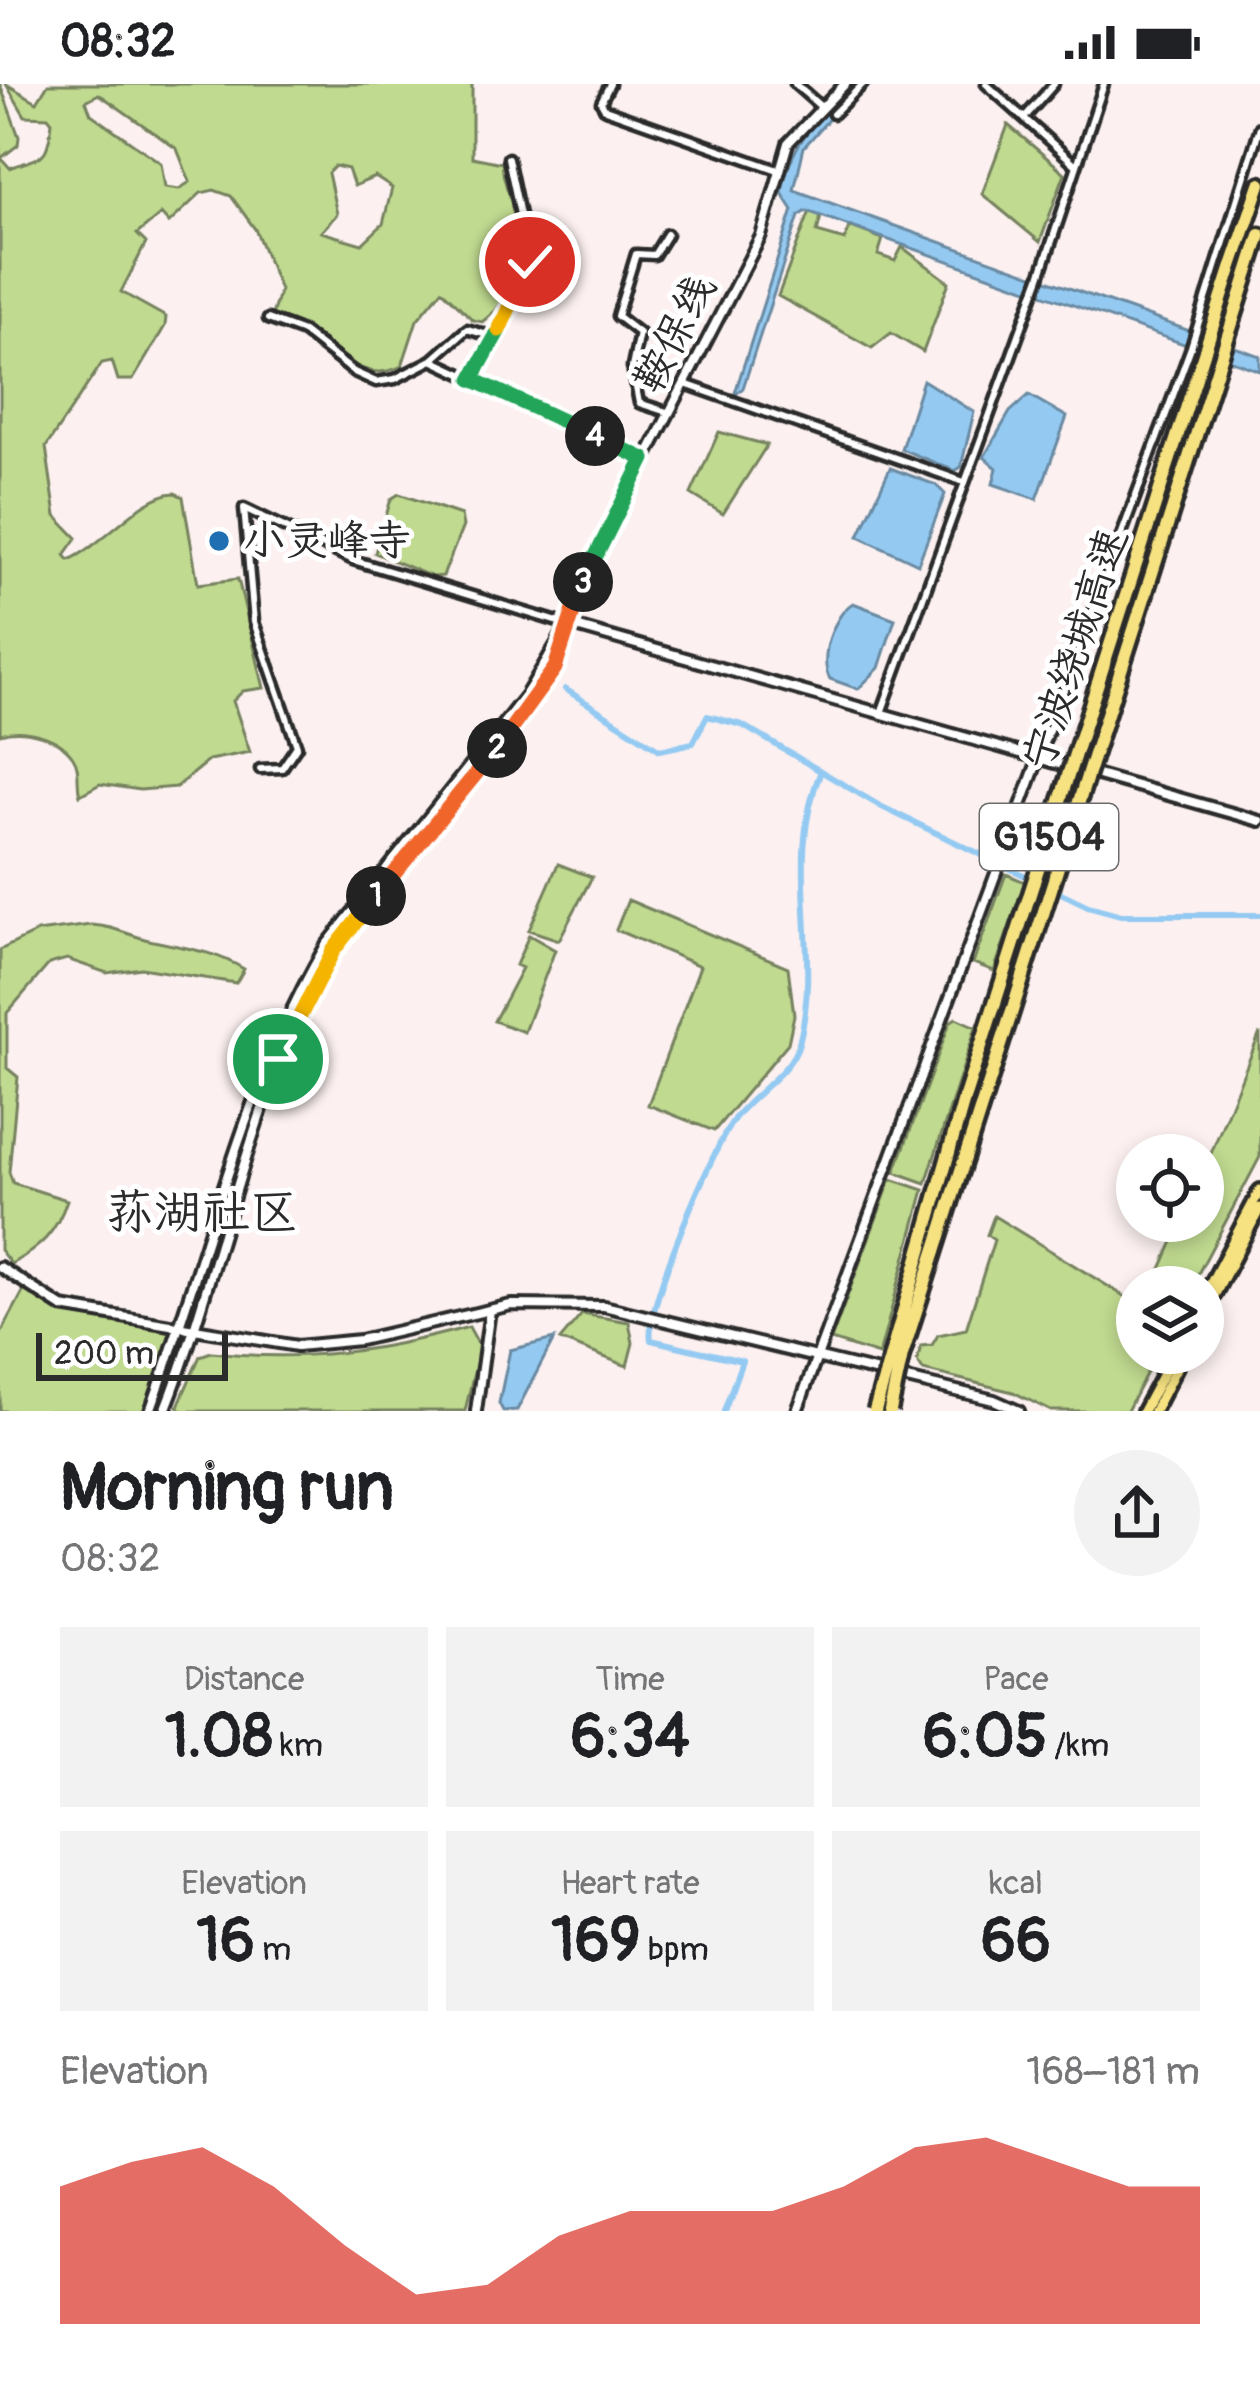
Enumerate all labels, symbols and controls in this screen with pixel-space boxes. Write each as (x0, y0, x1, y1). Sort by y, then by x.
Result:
text: 08:32 (60, 14, 176, 70)
pin (479, 211, 581, 313)
icon: check (497, 229, 563, 295)
street label: 鞍保线 (622, 266, 728, 402)
pin: 4 (565, 406, 625, 466)
text: 4 (585, 415, 605, 456)
place label: 小灵峰寺 (243, 515, 411, 567)
street label: 宁波绕城高速 (1012, 521, 1140, 777)
marker: 小灵峰寺 (206, 528, 232, 554)
pin: 3 (553, 552, 613, 612)
text: 3 (574, 561, 592, 602)
pin: 2 (467, 718, 527, 778)
text: 2 (488, 727, 506, 768)
road number: G1504 (980, 804, 1118, 870)
pin: 1 (346, 866, 406, 926)
text: 1 (370, 875, 382, 916)
pin (227, 1008, 329, 1110)
icon: arrive (245, 1026, 311, 1092)
map controls (1116, 1134, 1224, 1374)
button: locate (1116, 1134, 1224, 1242)
district label: 荪湖社区 (106, 1183, 298, 1243)
button: layers (1116, 1266, 1224, 1374)
scale bar (36, 1327, 228, 1380)
text: 200 m (54, 1333, 154, 1374)
text: Morning run (60, 1447, 394, 1530)
button: share (1074, 1450, 1200, 1576)
text: 08:32 (60, 1534, 160, 1583)
text: Distance (184, 1659, 304, 1700)
text: Time (596, 1659, 664, 1700)
text: Pace (983, 1659, 1049, 1700)
text: 1.08 (165, 1700, 273, 1775)
text: 6:34 (570, 1700, 690, 1775)
text: 6:05 (923, 1700, 1047, 1775)
text: km (273, 1725, 323, 1766)
text: /km (1047, 1725, 1109, 1766)
text: Elevation (181, 1863, 307, 1904)
text: Heart rate (560, 1863, 700, 1904)
text: kcal (989, 1863, 1043, 1904)
text: 16 (197, 1904, 255, 1979)
text: 169 (551, 1904, 641, 1979)
text: 66 (981, 1904, 1051, 1979)
text: m (255, 1929, 291, 1970)
text: bpm (641, 1929, 709, 1970)
text: Elevation (60, 2047, 209, 2096)
text: 168–181 m (1026, 2047, 1200, 2096)

